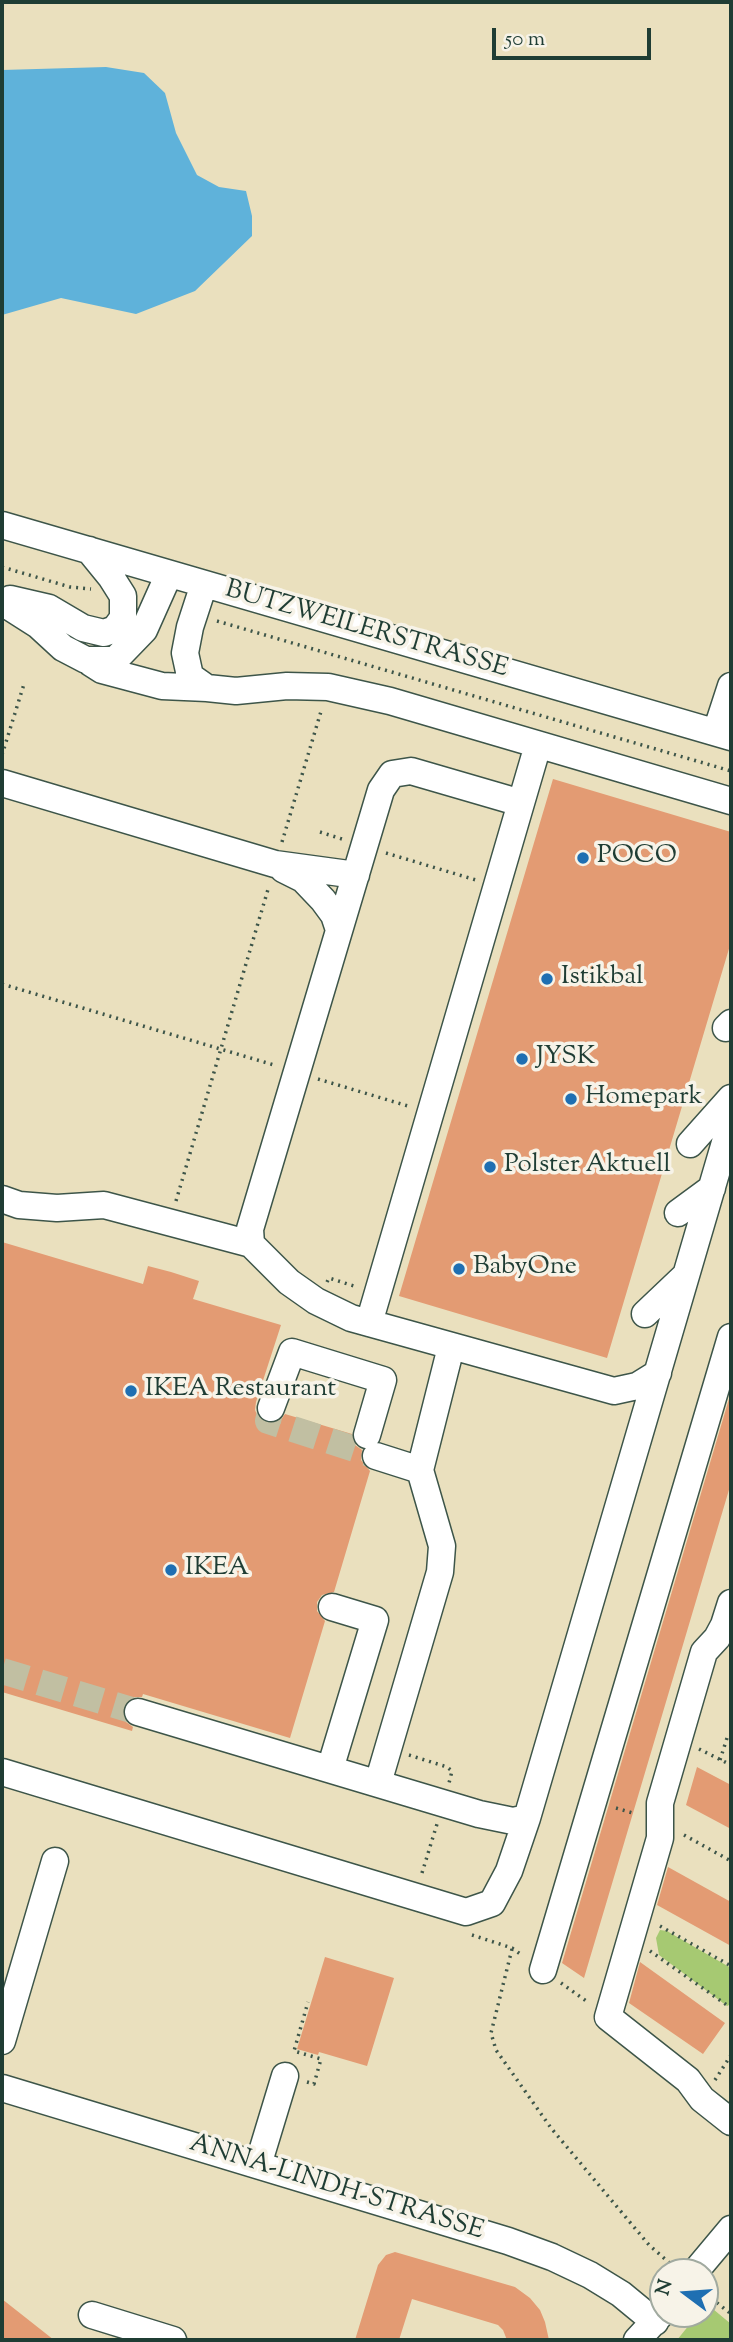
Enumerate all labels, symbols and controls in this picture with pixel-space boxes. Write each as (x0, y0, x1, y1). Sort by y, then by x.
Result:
scale bar (495, 14, 654, 58)
text: 50 m (505, 25, 545, 55)
street label: BUTZWEILERSTRASSE (221, 576, 511, 686)
place label: POCO (597, 842, 677, 874)
marker: POCO (575, 850, 591, 866)
place label: Istikbal (561, 963, 643, 995)
marker: Istikbal (539, 971, 555, 987)
place label: JYSK (536, 1043, 596, 1075)
marker: JYSK (514, 1051, 530, 1067)
place label: Homepark (585, 1083, 703, 1115)
marker: Homepark (563, 1091, 579, 1107)
place label: Polster Aktuell (504, 1151, 671, 1183)
marker: Polster Aktuell (482, 1159, 498, 1175)
place label: BabyOne (473, 1253, 577, 1285)
marker: BabyOne (451, 1261, 467, 1277)
place label: IKEA Restaurant (145, 1375, 336, 1407)
marker: IKEA Restaurant (123, 1383, 139, 1399)
place label: IKEA (185, 1554, 249, 1586)
marker: IKEA (163, 1562, 179, 1578)
street label: ANNA-LINDH-STRASSE (185, 2129, 487, 2249)
north arrow (649, 2258, 719, 2328)
text: N (650, 2277, 680, 2299)

